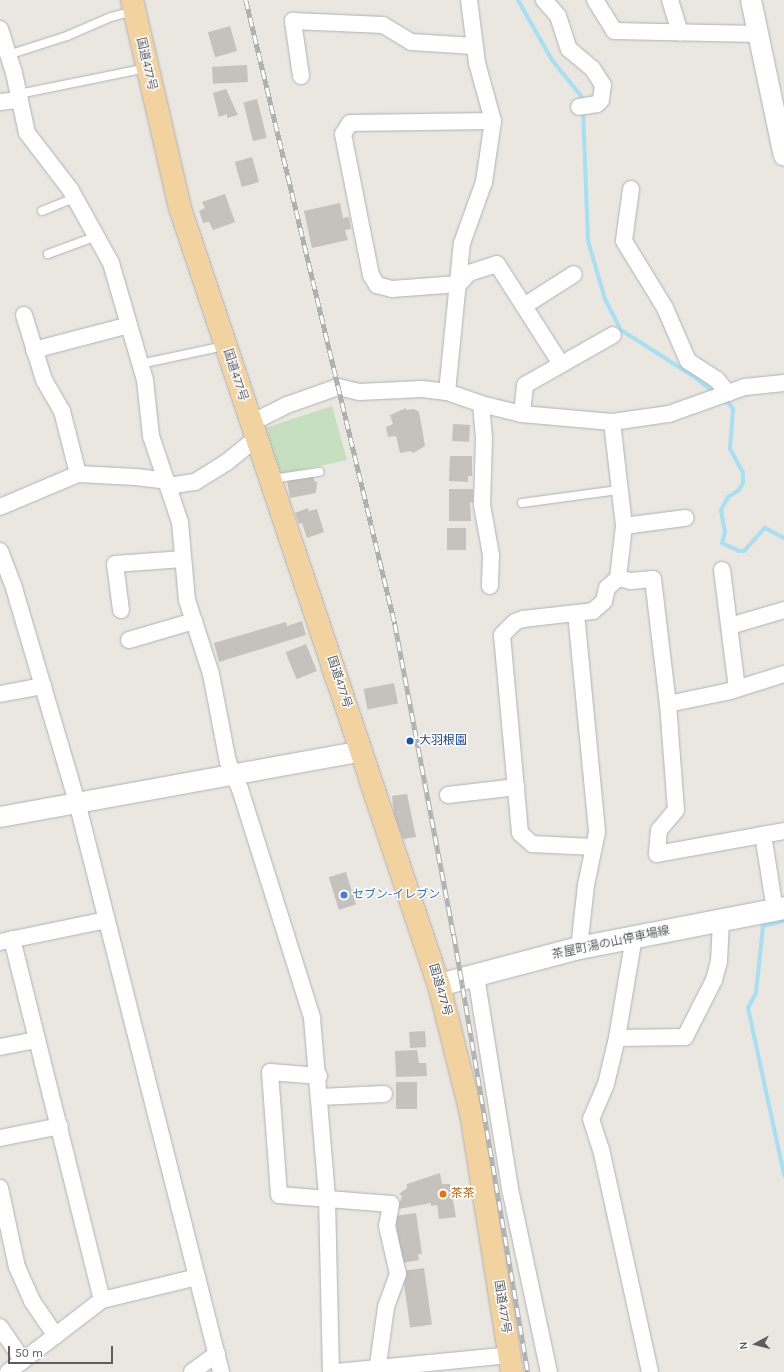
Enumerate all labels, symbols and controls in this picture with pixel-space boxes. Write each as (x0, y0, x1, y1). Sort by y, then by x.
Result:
street label: 国道477号 (133, 36, 159, 92)
street label: 国道477号 (220, 347, 250, 403)
street label: 国道477号 (324, 654, 354, 710)
place label: 大羽根園 (419, 734, 467, 748)
marker: 大羽根園 (404, 735, 416, 747)
place label: セブン-イレブン (352, 888, 440, 902)
marker: セブン-イレブン (339, 890, 349, 900)
street label: 茶屋町湯の山停車場線 (551, 923, 671, 963)
street label: 国道477号 (426, 962, 454, 1018)
place label: 茶茶 (451, 1187, 475, 1201)
marker: 茶茶 (438, 1189, 448, 1199)
street label: 国道477号 (491, 1279, 513, 1335)
north arrow (736, 1324, 776, 1364)
scale bar (10, 1338, 115, 1364)
text: N (737, 1341, 751, 1350)
text: 50 m (15, 1346, 43, 1360)

